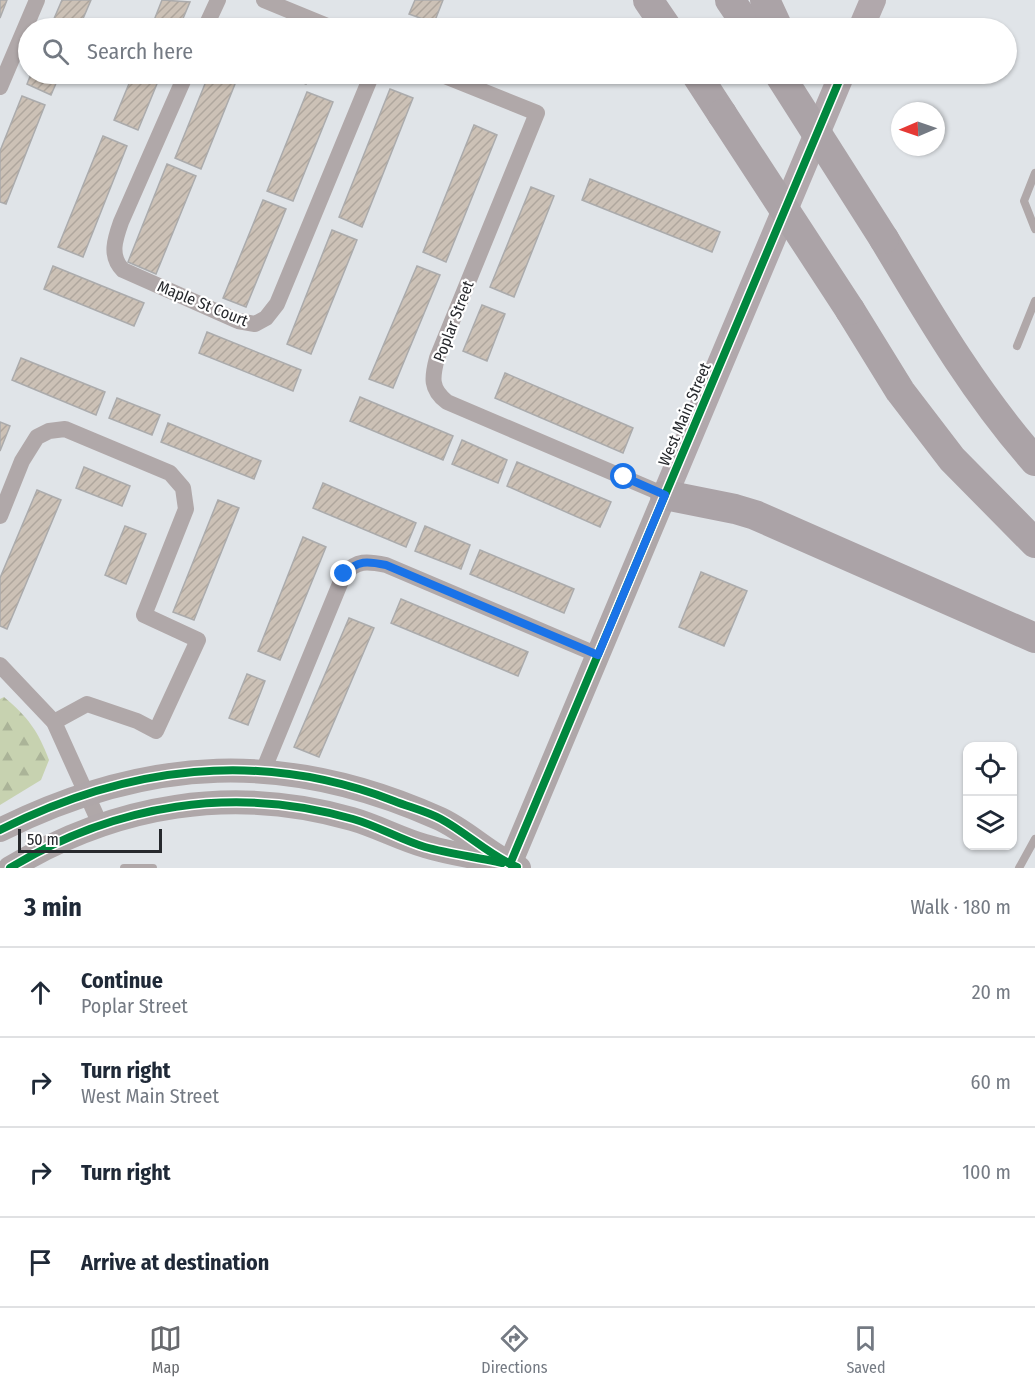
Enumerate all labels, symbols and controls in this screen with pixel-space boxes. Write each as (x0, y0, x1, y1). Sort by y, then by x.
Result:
search box (18, 18, 1017, 84)
icon: search (39, 35, 72, 68)
text: Search here (87, 38, 193, 65)
north arrow (891, 102, 945, 156)
street label: Maple St Court (155, 277, 252, 331)
street label: Poplar Street (429, 277, 478, 364)
street label: West Main Street (654, 359, 715, 469)
route start (610, 463, 636, 489)
route end (330, 560, 356, 586)
map controls (963, 742, 1017, 850)
button: locate (963, 742, 1017, 796)
button: layers (963, 796, 1017, 850)
scale bar (18, 826, 162, 854)
text: 50 m (27, 830, 59, 849)
text: 3 min (24, 892, 82, 923)
text: Walk · 180 m (910, 895, 1011, 919)
text: Continue (81, 967, 163, 994)
icon: ahead (24, 976, 57, 1009)
text: 20 m (972, 980, 1011, 1004)
text: Poplar Street (81, 994, 188, 1018)
text: Turn right (81, 1057, 170, 1084)
icon: right (24, 1066, 57, 1099)
text: 60 m (971, 1070, 1011, 1094)
text: West Main Street (81, 1084, 219, 1108)
icon: right (24, 1156, 57, 1189)
text: Turn right (81, 1159, 170, 1186)
text: 100 m (962, 1160, 1011, 1184)
icon: arrive (24, 1246, 57, 1279)
text: Arrive at destination (81, 1249, 269, 1276)
tab: Map (149, 1322, 182, 1377)
tab: Directions (481, 1322, 548, 1377)
tab: Saved (846, 1322, 886, 1377)

